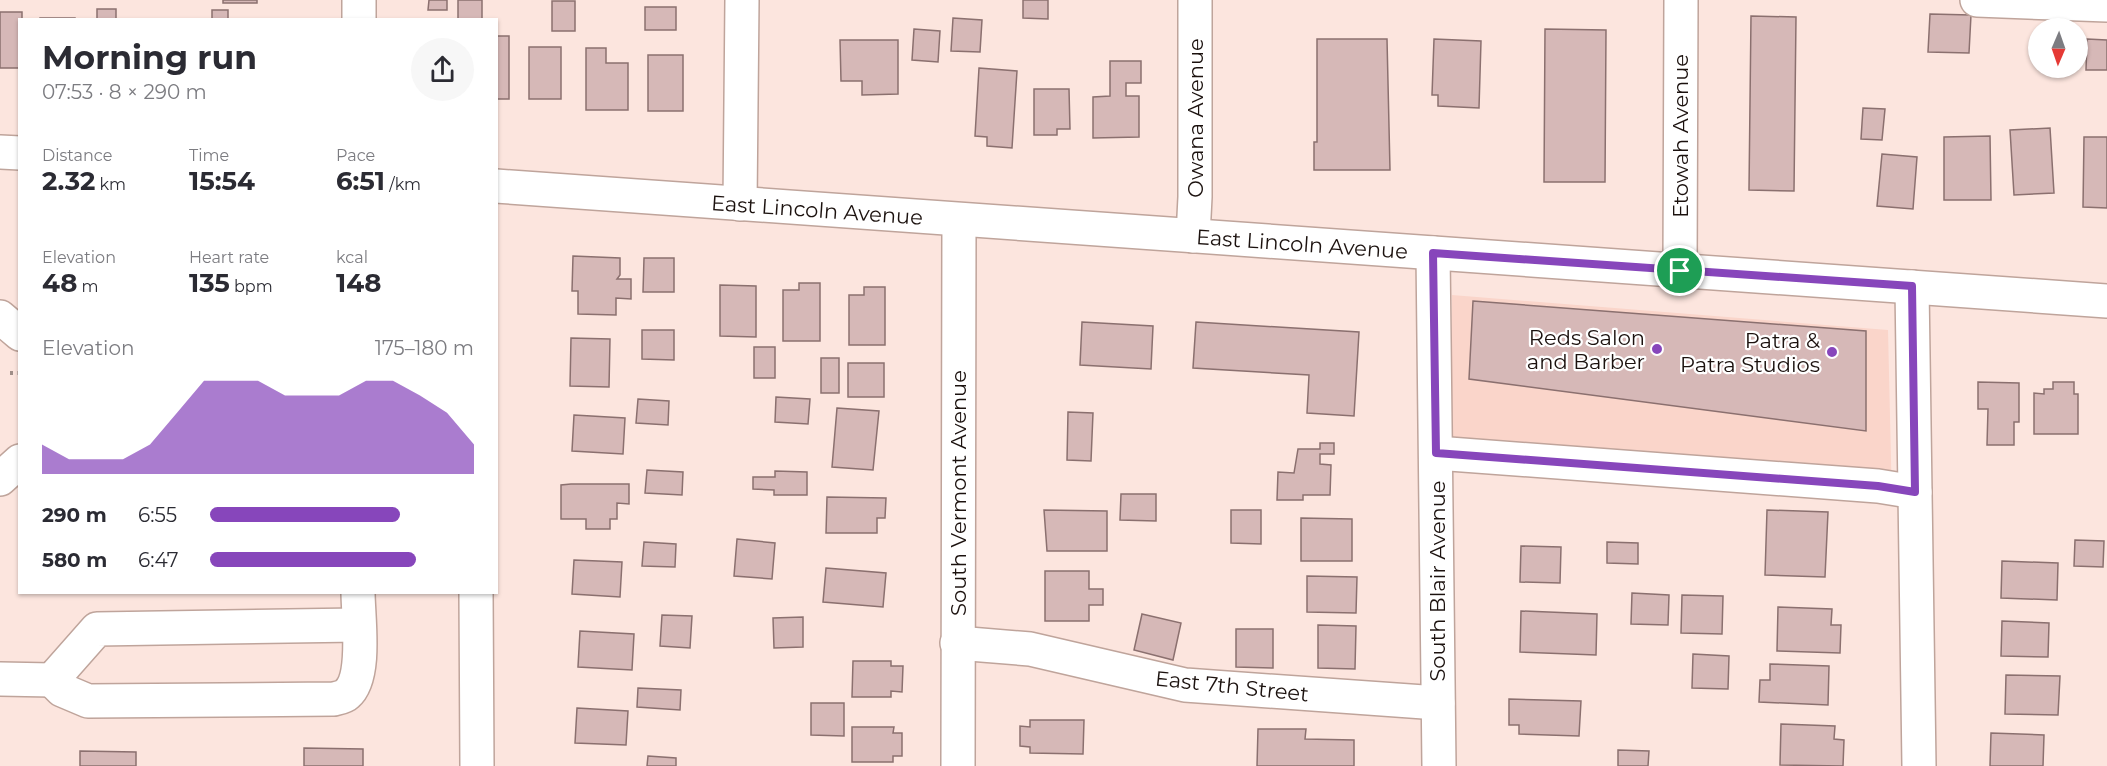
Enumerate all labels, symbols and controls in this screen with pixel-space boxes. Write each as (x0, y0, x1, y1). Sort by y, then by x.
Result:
north arrow (2028, 18, 2088, 78)
map controls (2028, 18, 2088, 78)
text: Morning run (42, 37, 257, 77)
button: share (411, 38, 474, 101)
street label: Owana Avenue (1183, 38, 1208, 198)
street label: Etowah Avenue (1668, 54, 1693, 218)
text: 07:53 · 8 × 290 m (42, 80, 207, 104)
text: Distance (42, 146, 112, 165)
text: Time (189, 146, 229, 165)
text: Pace (336, 146, 375, 165)
text: 2.32 (42, 165, 95, 197)
text: 15:54 (189, 165, 255, 197)
text: 6:51 (336, 165, 385, 197)
text: km (95, 175, 126, 194)
text: /km (385, 175, 421, 194)
street label: East Lincoln Avenue (710, 190, 924, 230)
street label: East Lincoln Avenue (1195, 224, 1409, 264)
pin (1654, 245, 1705, 296)
text: Elevation (42, 248, 116, 267)
text: Heart rate (189, 248, 269, 267)
text: kcal (336, 248, 368, 267)
icon: arrive (1663, 254, 1696, 287)
text: 48 (42, 267, 77, 299)
text: 135 (189, 267, 230, 299)
text: 148 (336, 267, 382, 299)
text: m (77, 277, 99, 296)
text: bpm (230, 277, 273, 296)
place label: Reds Salon and Barber (1527, 325, 1645, 374)
place label: Patra & Patra Studios (1680, 328, 1820, 377)
text: Elevation (42, 336, 134, 360)
text: 175–180 m (375, 336, 474, 360)
marker: Reds Salon and Barber (1650, 342, 1664, 356)
marker: Patra & Patra Studios (1825, 345, 1839, 359)
street label: South Vermont Avenue (946, 370, 971, 616)
street label: South Blair Avenue (1425, 480, 1450, 682)
text: 290 m (42, 503, 107, 527)
text: 6:55 (138, 503, 177, 527)
text: 580 m (42, 548, 107, 572)
text: 6:47 (138, 548, 178, 572)
street label: East 7th Street (1154, 666, 1310, 706)

